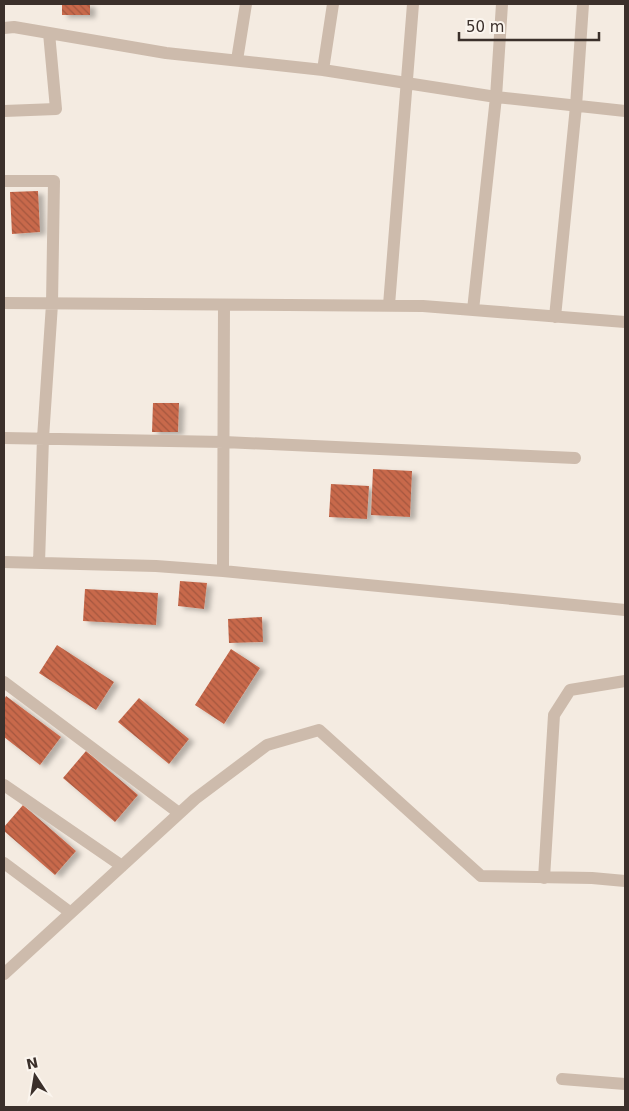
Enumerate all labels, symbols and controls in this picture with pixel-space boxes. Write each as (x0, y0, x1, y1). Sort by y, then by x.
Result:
scale bar (459, 10, 599, 42)
text: 50 m (466, 18, 504, 36)
north arrow (10, 1051, 60, 1101)
text: N (25, 1054, 40, 1072)

